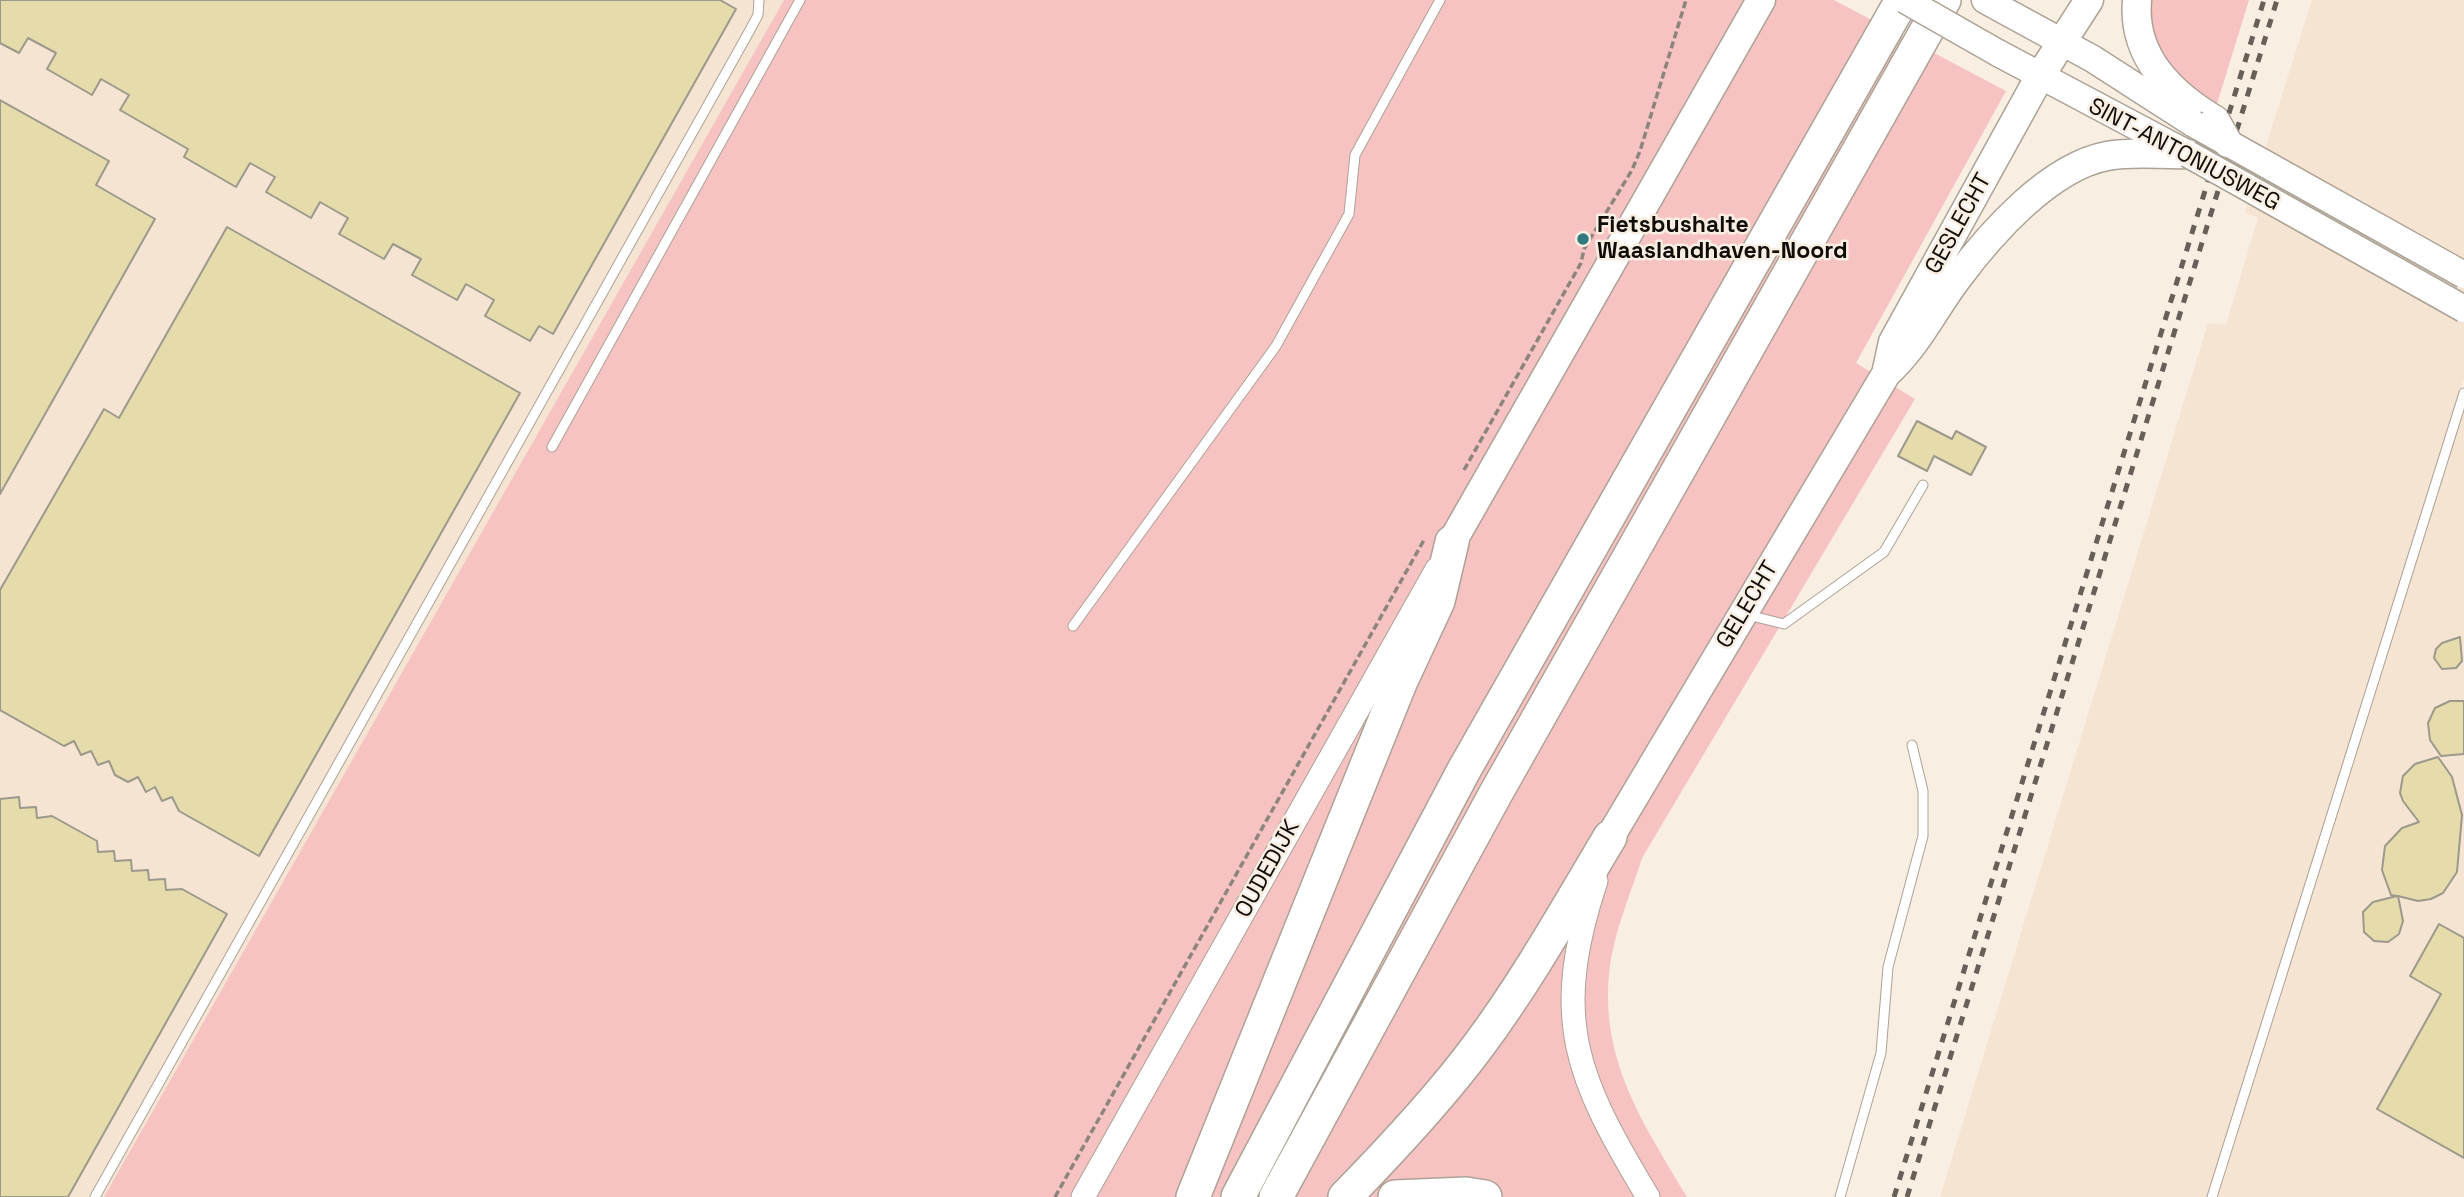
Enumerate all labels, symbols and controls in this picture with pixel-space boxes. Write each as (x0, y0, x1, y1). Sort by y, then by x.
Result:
street label: SINT-ANTONIUSWEG (2083, 93, 2285, 217)
street label: GESLECHT (1920, 169, 1998, 279)
place label: Fietsbushalte Waaslandhaven-Noord (1597, 212, 1848, 266)
marker: Fietsbushalte Waaslandhaven-Noord (1575, 231, 1591, 247)
street label: GELECHT (1711, 556, 1785, 654)
street label: OUDEDIJK (1230, 815, 1306, 923)

